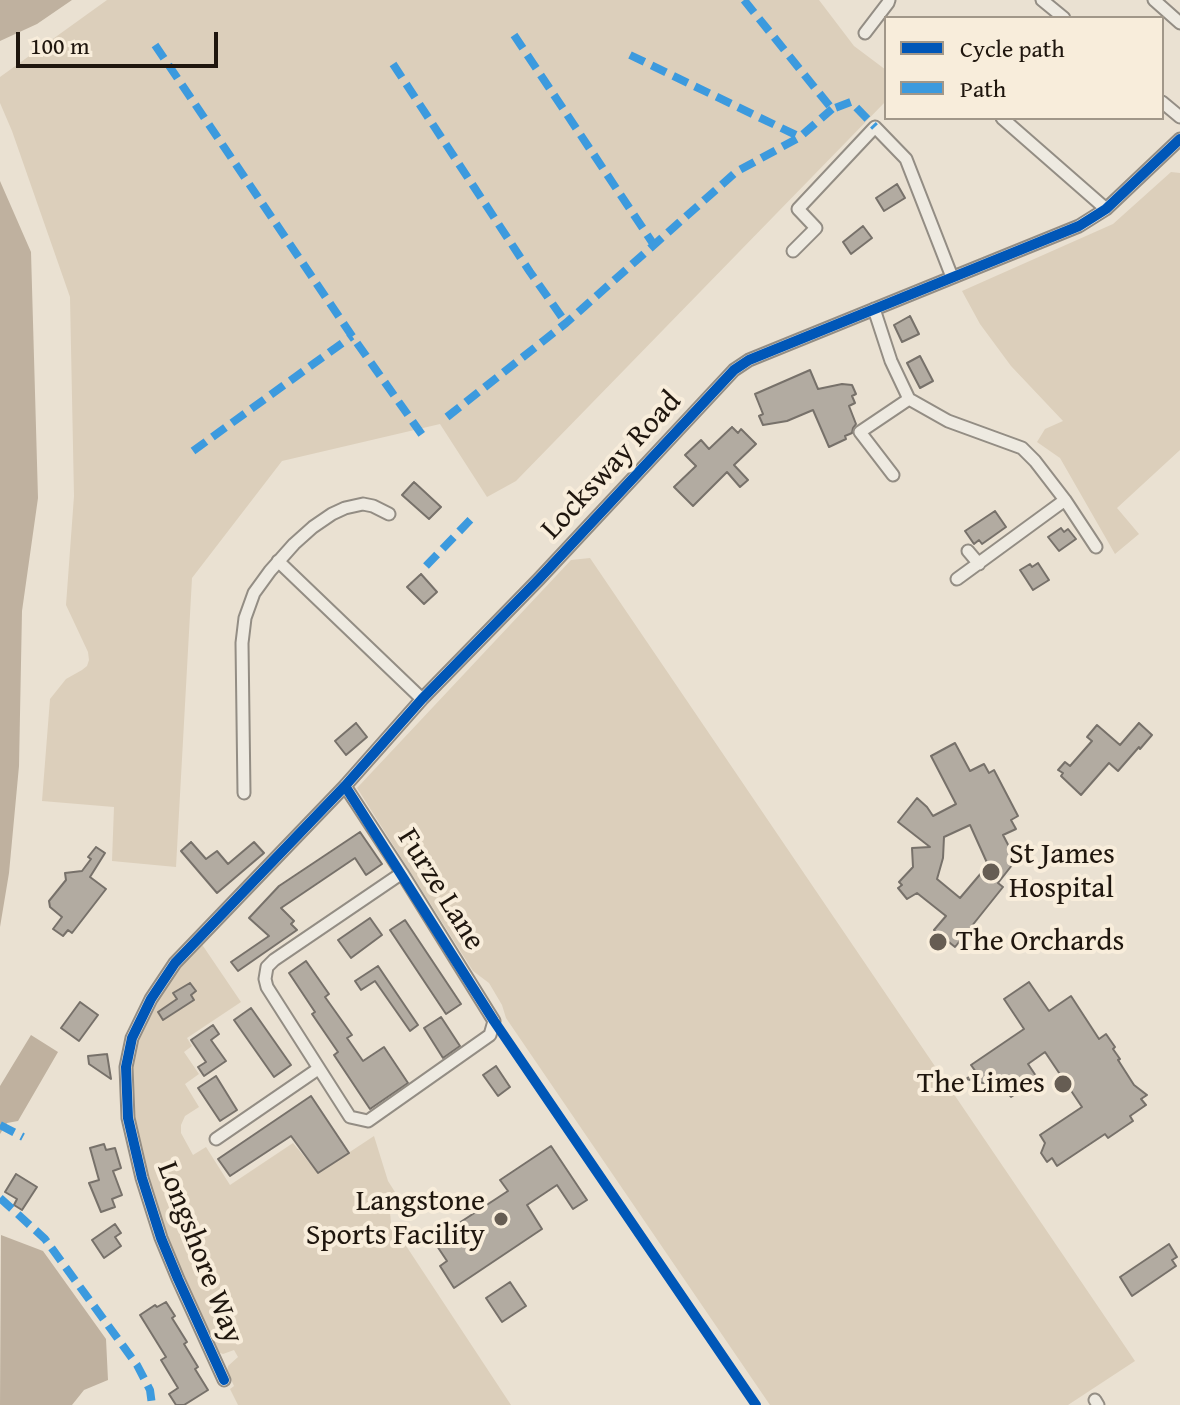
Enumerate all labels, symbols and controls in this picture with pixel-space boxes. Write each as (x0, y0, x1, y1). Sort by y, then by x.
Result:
scale bar (20, 16, 222, 66)
legend (884, 16, 1164, 120)
text: 100 m (30, 28, 90, 63)
text: Cycle path (960, 31, 1065, 66)
text: Path (960, 71, 1006, 106)
street label: Locksway Road (534, 385, 690, 547)
street label: Furze Lane (388, 822, 492, 958)
place label: St James Hospital (1009, 837, 1115, 908)
marker: St James Hospital (980, 861, 1002, 883)
place label: The Orchards (956, 924, 1124, 960)
marker: The Orchards (927, 931, 949, 953)
place label: The Limes (917, 1066, 1045, 1102)
marker: The Limes (1052, 1073, 1074, 1095)
street label: Longshore Way (148, 1157, 250, 1349)
place label: Langstone Sports Facility (306, 1184, 485, 1254)
marker: Langstone Sports Facility (492, 1210, 510, 1228)

